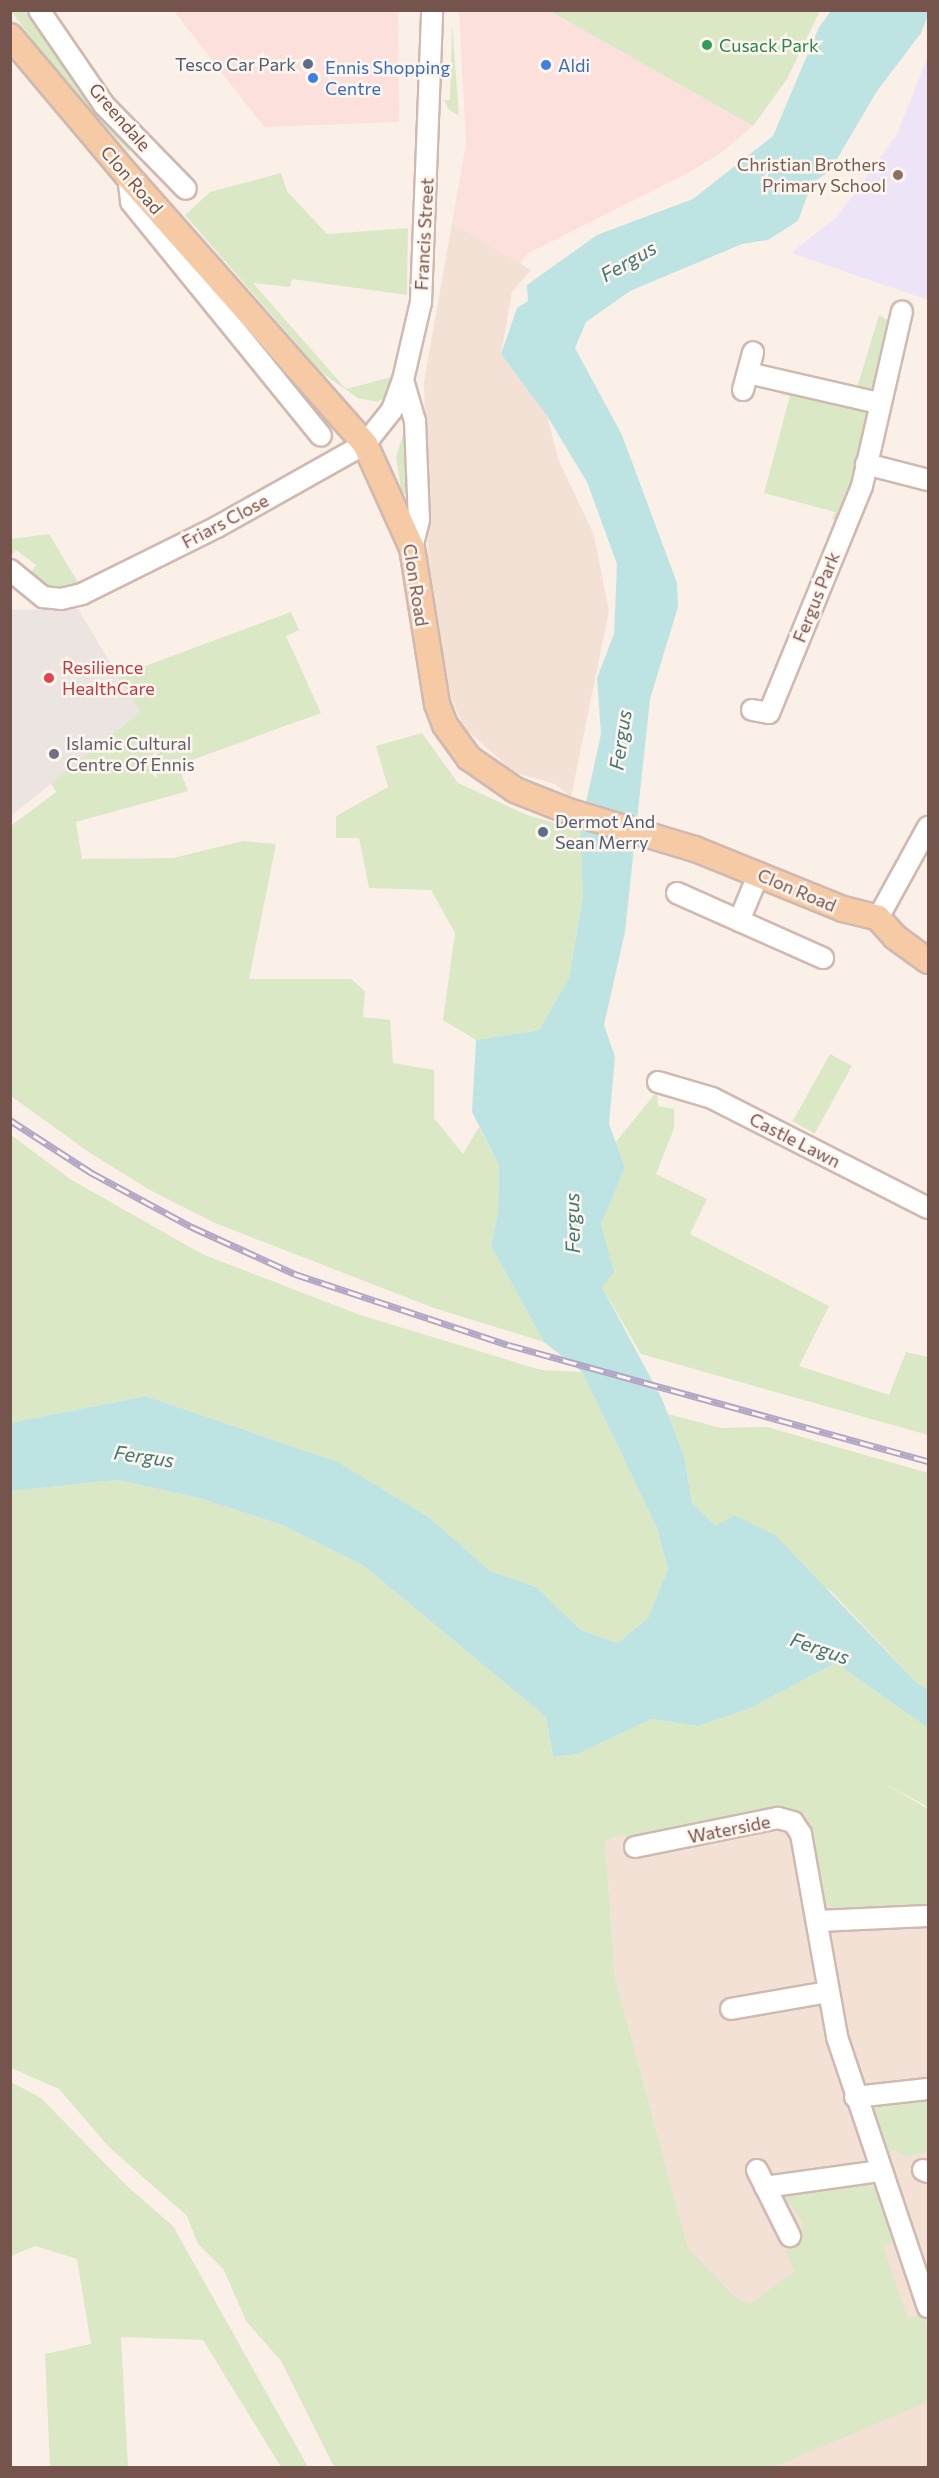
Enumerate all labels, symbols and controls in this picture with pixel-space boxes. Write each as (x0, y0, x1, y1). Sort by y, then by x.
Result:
place label: Cusack Park (719, 34, 819, 56)
marker: Cusack Park (700, 38, 714, 52)
place label: Tesco Car Park (175, 53, 296, 75)
place label: Aldi (558, 54, 590, 76)
marker: Tesco Car Park (301, 57, 315, 71)
place label: Ennis Shopping Centre (325, 57, 450, 100)
marker: Aldi (539, 58, 553, 72)
marker: Ennis Shopping Centre (306, 71, 320, 85)
street label: Greendale (85, 78, 155, 156)
street label: Clon Road (96, 141, 168, 219)
place label: Christian Brothers Primary School (737, 154, 886, 196)
marker: Christian Brothers Primary School (891, 168, 905, 182)
street label: Francis Street (410, 177, 438, 291)
water label: Fergus (596, 235, 660, 287)
street label: Friars Close (178, 489, 272, 553)
street label: Clon Road (399, 542, 433, 628)
street label: Fergus Park (788, 549, 844, 645)
place label: Resilience HealthCare (62, 657, 155, 700)
marker: Resilience HealthCare (40, 669, 58, 687)
water label: Fergus (604, 708, 636, 772)
place label: Islamic Cultural Centre Of Ennis (66, 733, 195, 776)
marker: Islamic Cultural Centre Of Ennis (47, 747, 61, 761)
place label: Dermot And Sean Merry (555, 811, 655, 854)
marker: Dermot And Sean Merry (536, 825, 550, 839)
street label: Clon Road (754, 864, 840, 916)
street label: Castle Lawn (746, 1108, 844, 1172)
water label: Fergus (559, 1192, 585, 1254)
water label: Fergus (112, 1440, 176, 1472)
water label: Fergus (787, 1627, 853, 1669)
street label: Waterside (686, 1810, 772, 1848)

